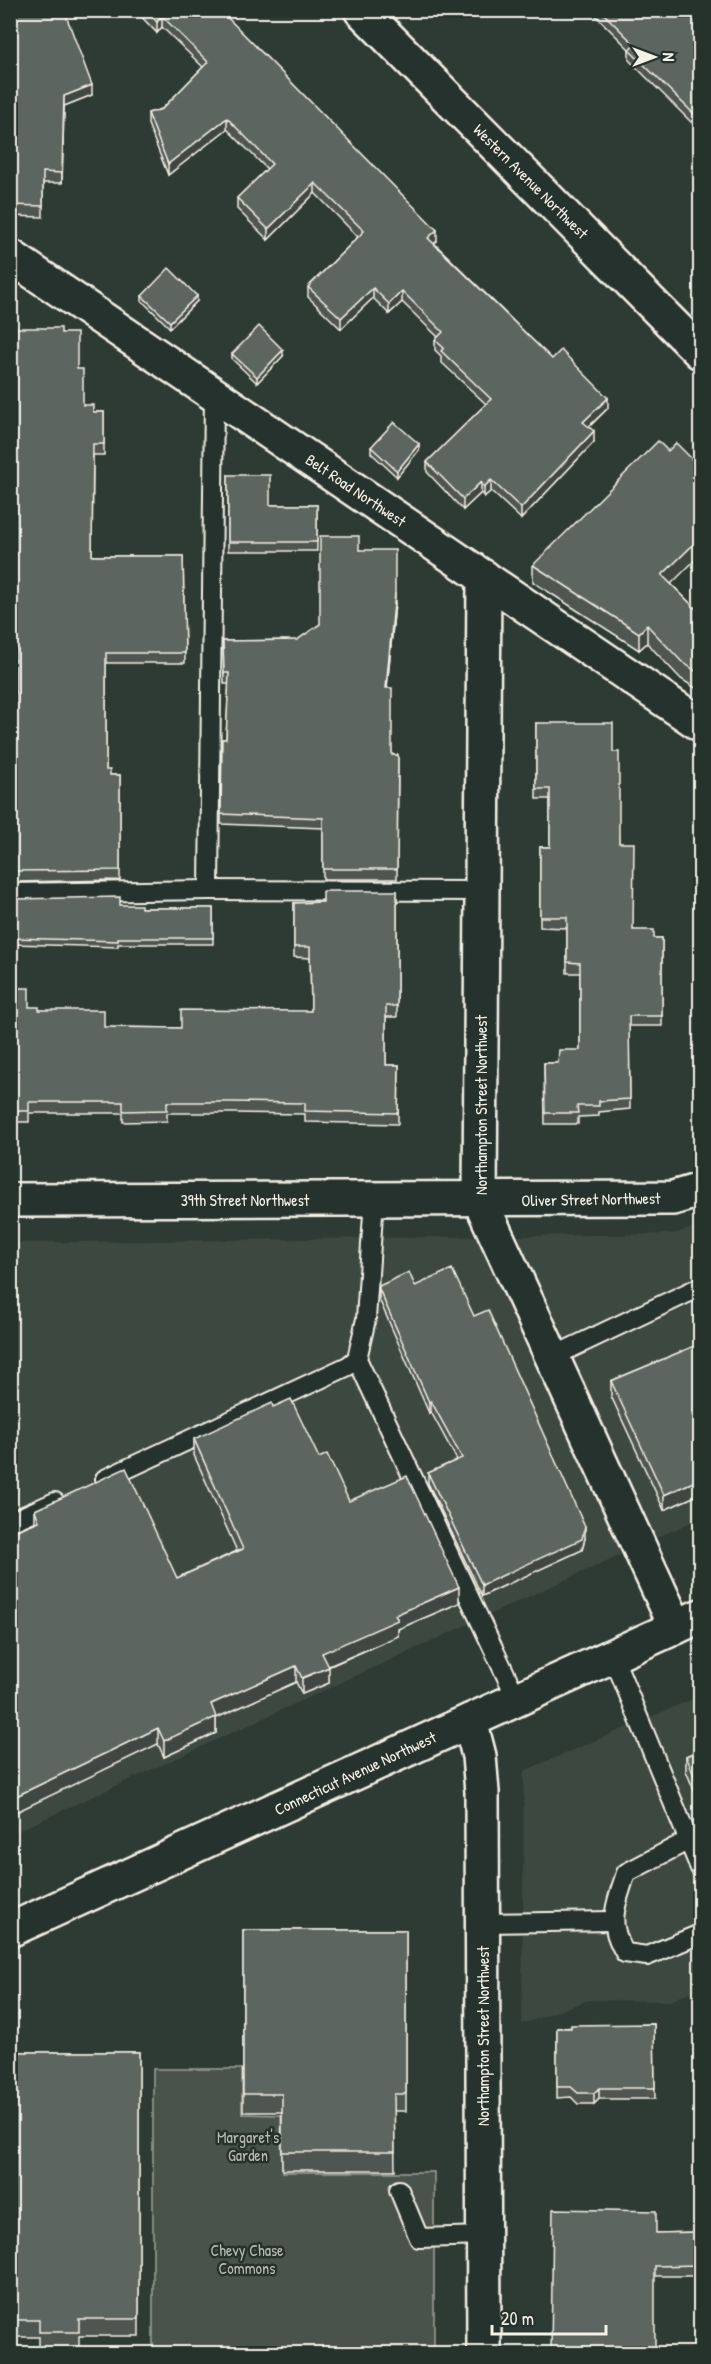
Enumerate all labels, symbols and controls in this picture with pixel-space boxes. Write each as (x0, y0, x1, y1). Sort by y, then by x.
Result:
north arrow (624, 27, 684, 87)
text: N (658, 53, 680, 62)
street label: Western Avenue Northwest (469, 119, 594, 244)
street label: Belt Road Northwest (302, 448, 411, 532)
street label: Northampton Street Northwest (470, 1015, 492, 1195)
street label: Oliver Street Northwest (521, 1187, 661, 1211)
street label: 39th Street Northwest (181, 1189, 310, 1211)
street label: Connecticut Avenue Northwest (271, 1726, 440, 1820)
street label: Northampton Street Northwest (472, 1946, 494, 2126)
park label: Margaret's Garden (217, 2126, 279, 2166)
park label: Chevy Chase Commons (211, 2239, 284, 2279)
scale bar (492, 2298, 606, 2336)
text: 20 m (501, 2306, 534, 2331)

